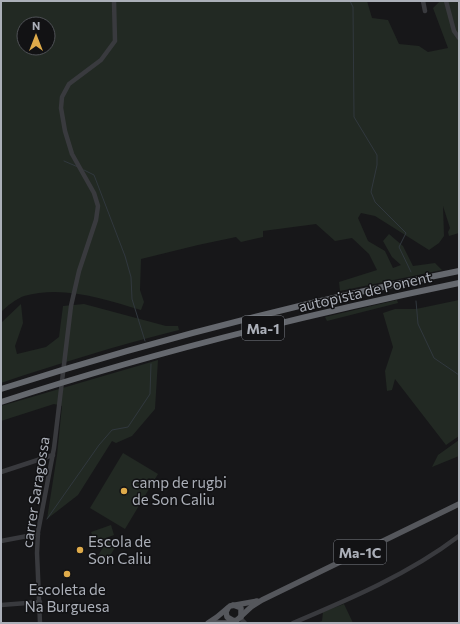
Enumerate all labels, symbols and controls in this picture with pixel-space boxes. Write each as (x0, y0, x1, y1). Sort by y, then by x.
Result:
north arrow (16, 16, 56, 56)
text: N (32, 19, 40, 32)
street label: autopista de Ponent (297, 267, 433, 315)
road number: Ma-1 (242, 316, 284, 340)
street label: carrer Saragossa (17, 435, 53, 549)
place label: camp de rugbi de Son Caliu (132, 473, 227, 508)
marker: camp de rugbi de Son Caliu (119, 486, 129, 496)
place label: Escola de Son Caliu (88, 532, 151, 567)
road number: Ma-1C (334, 540, 386, 564)
marker: Escola de Son Caliu (75, 545, 85, 555)
marker: Escoleta de Na Burguesa (62, 569, 72, 579)
place label: Escoleta de Na Burguesa (24, 580, 110, 615)

